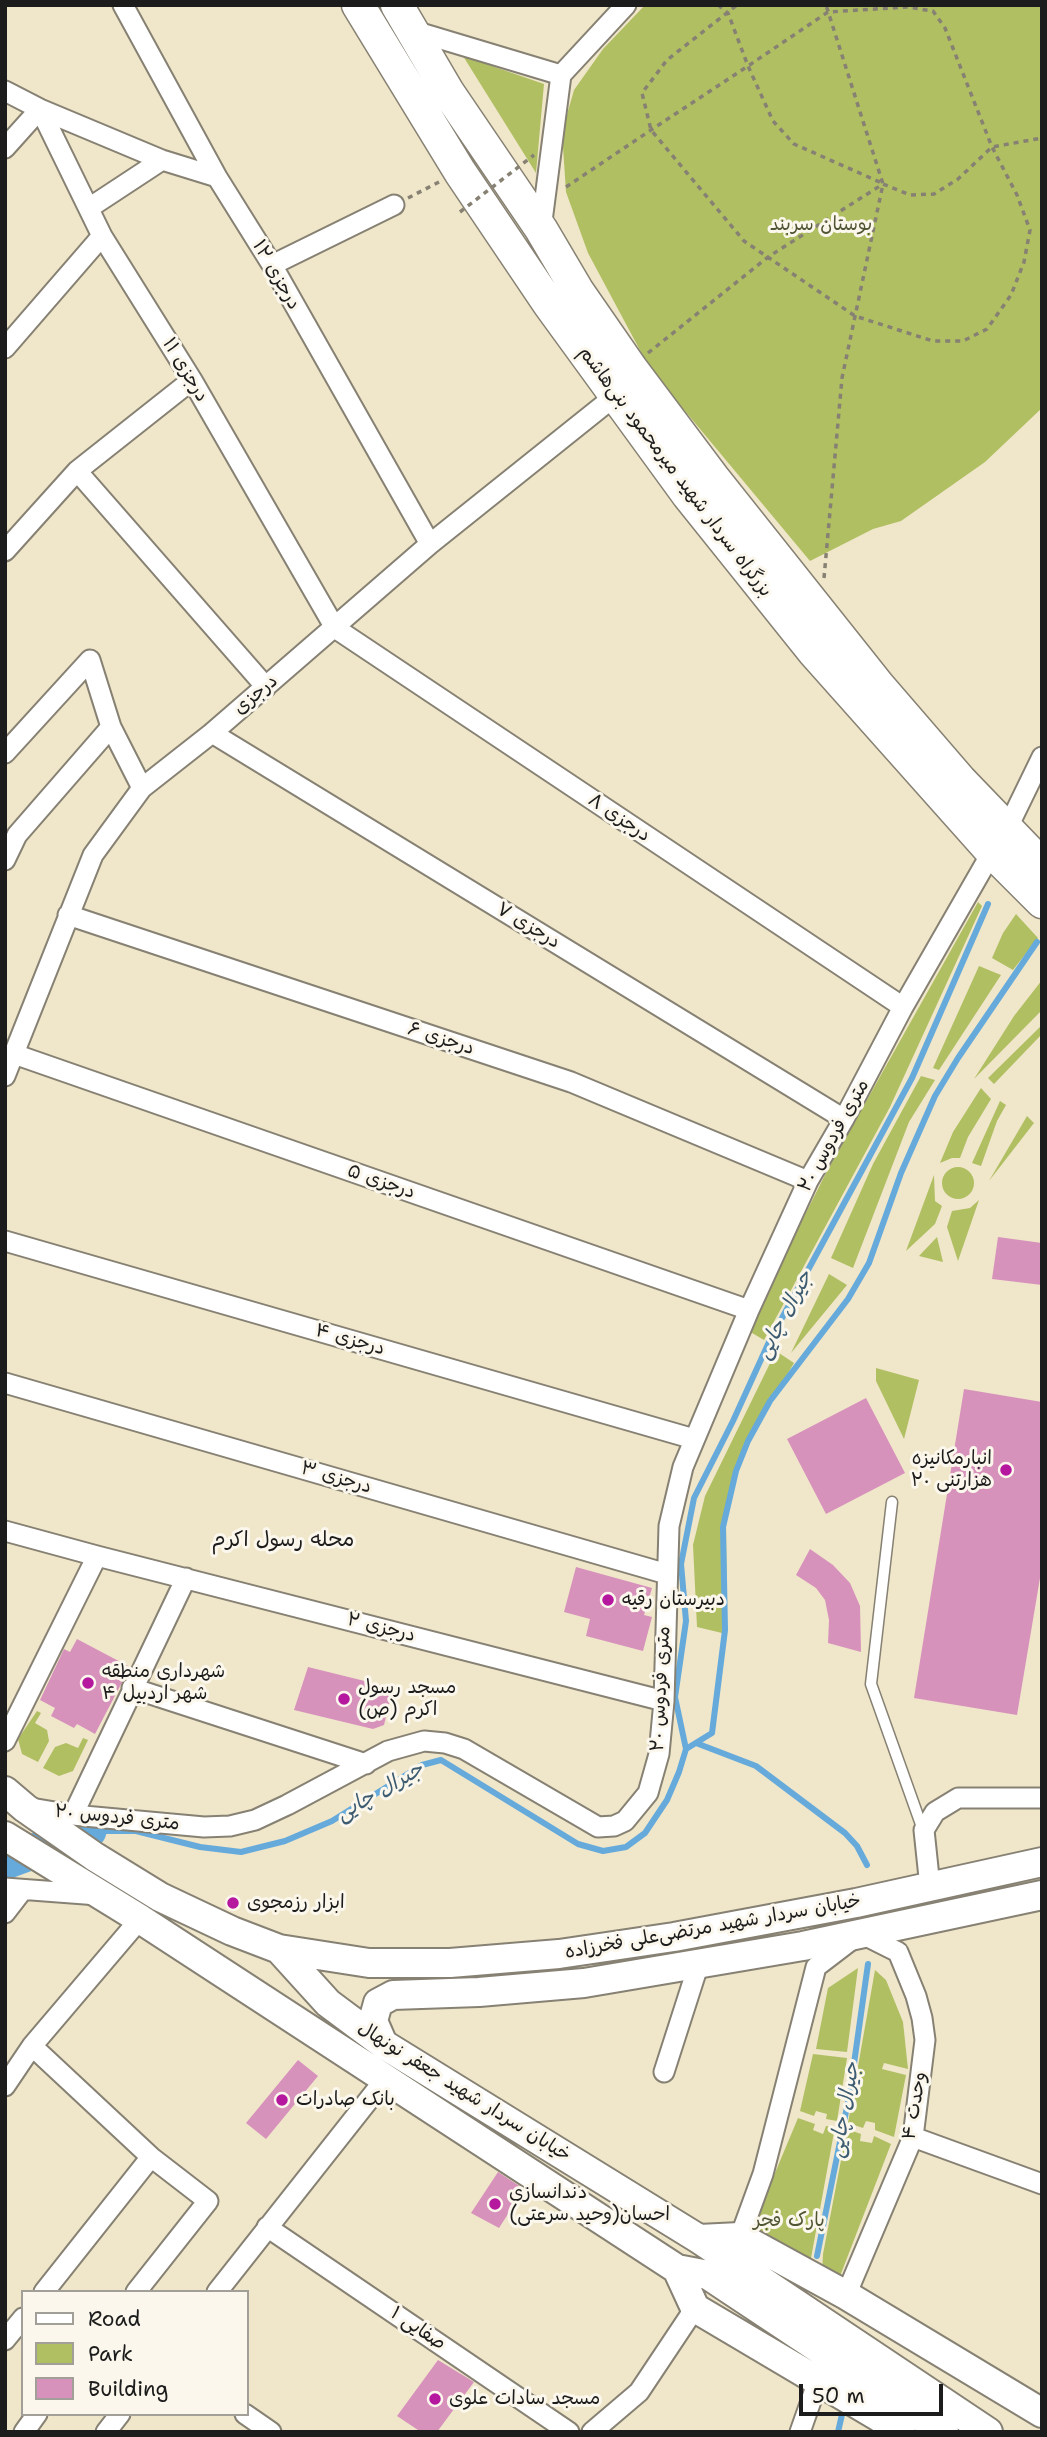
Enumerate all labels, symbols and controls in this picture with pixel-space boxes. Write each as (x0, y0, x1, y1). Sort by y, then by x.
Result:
park label: بوستان سربند (770, 214, 872, 236)
street label: درجزی ۱۲ (247, 236, 305, 314)
street label: درجزی ۱۱ (157, 334, 213, 406)
street label: بزرگراه سردار شهید میرمحمود بنی‌هاشم (573, 342, 777, 602)
street label: درجزی (229, 670, 283, 720)
street label: درجزی ۸ (583, 789, 655, 847)
street label: درجزی ۷ (492, 898, 564, 954)
street label: درجزی ۶ (405, 1018, 477, 1060)
street label: ۲۰ متری فردوس (794, 1076, 874, 1196)
street label: درجزی ۵ (344, 1160, 418, 1204)
water label: جیرال چایی (751, 1266, 819, 1364)
street label: درجزی ۴ (313, 1319, 387, 1361)
place label: انبارمکانیزه ۲۰ هزارتنی (911, 1448, 992, 1492)
street label: درجزی ۳ (298, 1457, 374, 1499)
marker: انبارمکانیزه ۲۰ هزارتنی (998, 1462, 1014, 1478)
district label: محله رسول اکرم (212, 1528, 354, 1554)
place label: دبیرستان رقیه (622, 1589, 725, 1611)
marker: دبیرستان رقیه (600, 1592, 616, 1608)
street label: درجزی ۲ (344, 1608, 418, 1648)
street label: ۲۰ متری فردوس (646, 1626, 676, 1752)
place label: شهرداری منطقه ۴ شهر اردبیل (102, 1661, 225, 1705)
marker: شهرداری منطقه ۴ شهر اردبیل (80, 1675, 96, 1691)
place label: مسجد رسول اکرم (ص) (358, 1677, 456, 1721)
marker: مسجد رسول اکرم (ص) (336, 1691, 352, 1707)
water label: جیرال چایی (332, 1757, 428, 1827)
street label: ۲۰ متری فردوس (53, 1800, 181, 1836)
street label: خیابان سردار شهید مرتضی‌علی فخرزاده (563, 1890, 863, 1964)
place label: ابزار رزمجوی (247, 1892, 345, 1914)
marker: ابزار رزمجوی (225, 1895, 241, 1911)
street label: خیابان سردار شهید جعفر نونهال (353, 2017, 575, 2167)
water label: جیرال چایی (824, 2060, 866, 2160)
street label: وحدت ۴ (898, 2070, 932, 2142)
place label: بانک صادرات (296, 2089, 395, 2111)
marker: بانک صادرات (274, 2092, 290, 2108)
place label: دندانسازی احسان(وحید سرعتی) (509, 2182, 670, 2226)
marker: دندانسازی احسان(وحید سرعتی) (487, 2196, 503, 2212)
park label: پارک فجر (753, 2210, 825, 2232)
legend (21, 2290, 248, 2416)
street label: صفایی ۱ (386, 2302, 450, 2356)
text: Road (88, 2305, 141, 2333)
text: Park (88, 2340, 133, 2368)
scale bar (802, 2370, 946, 2414)
text: Building (88, 2375, 168, 2403)
text: 50 m (812, 2382, 865, 2410)
place label: مسجد سادات علوی (449, 2388, 600, 2410)
marker: مسجد سادات علوی (427, 2391, 443, 2407)

